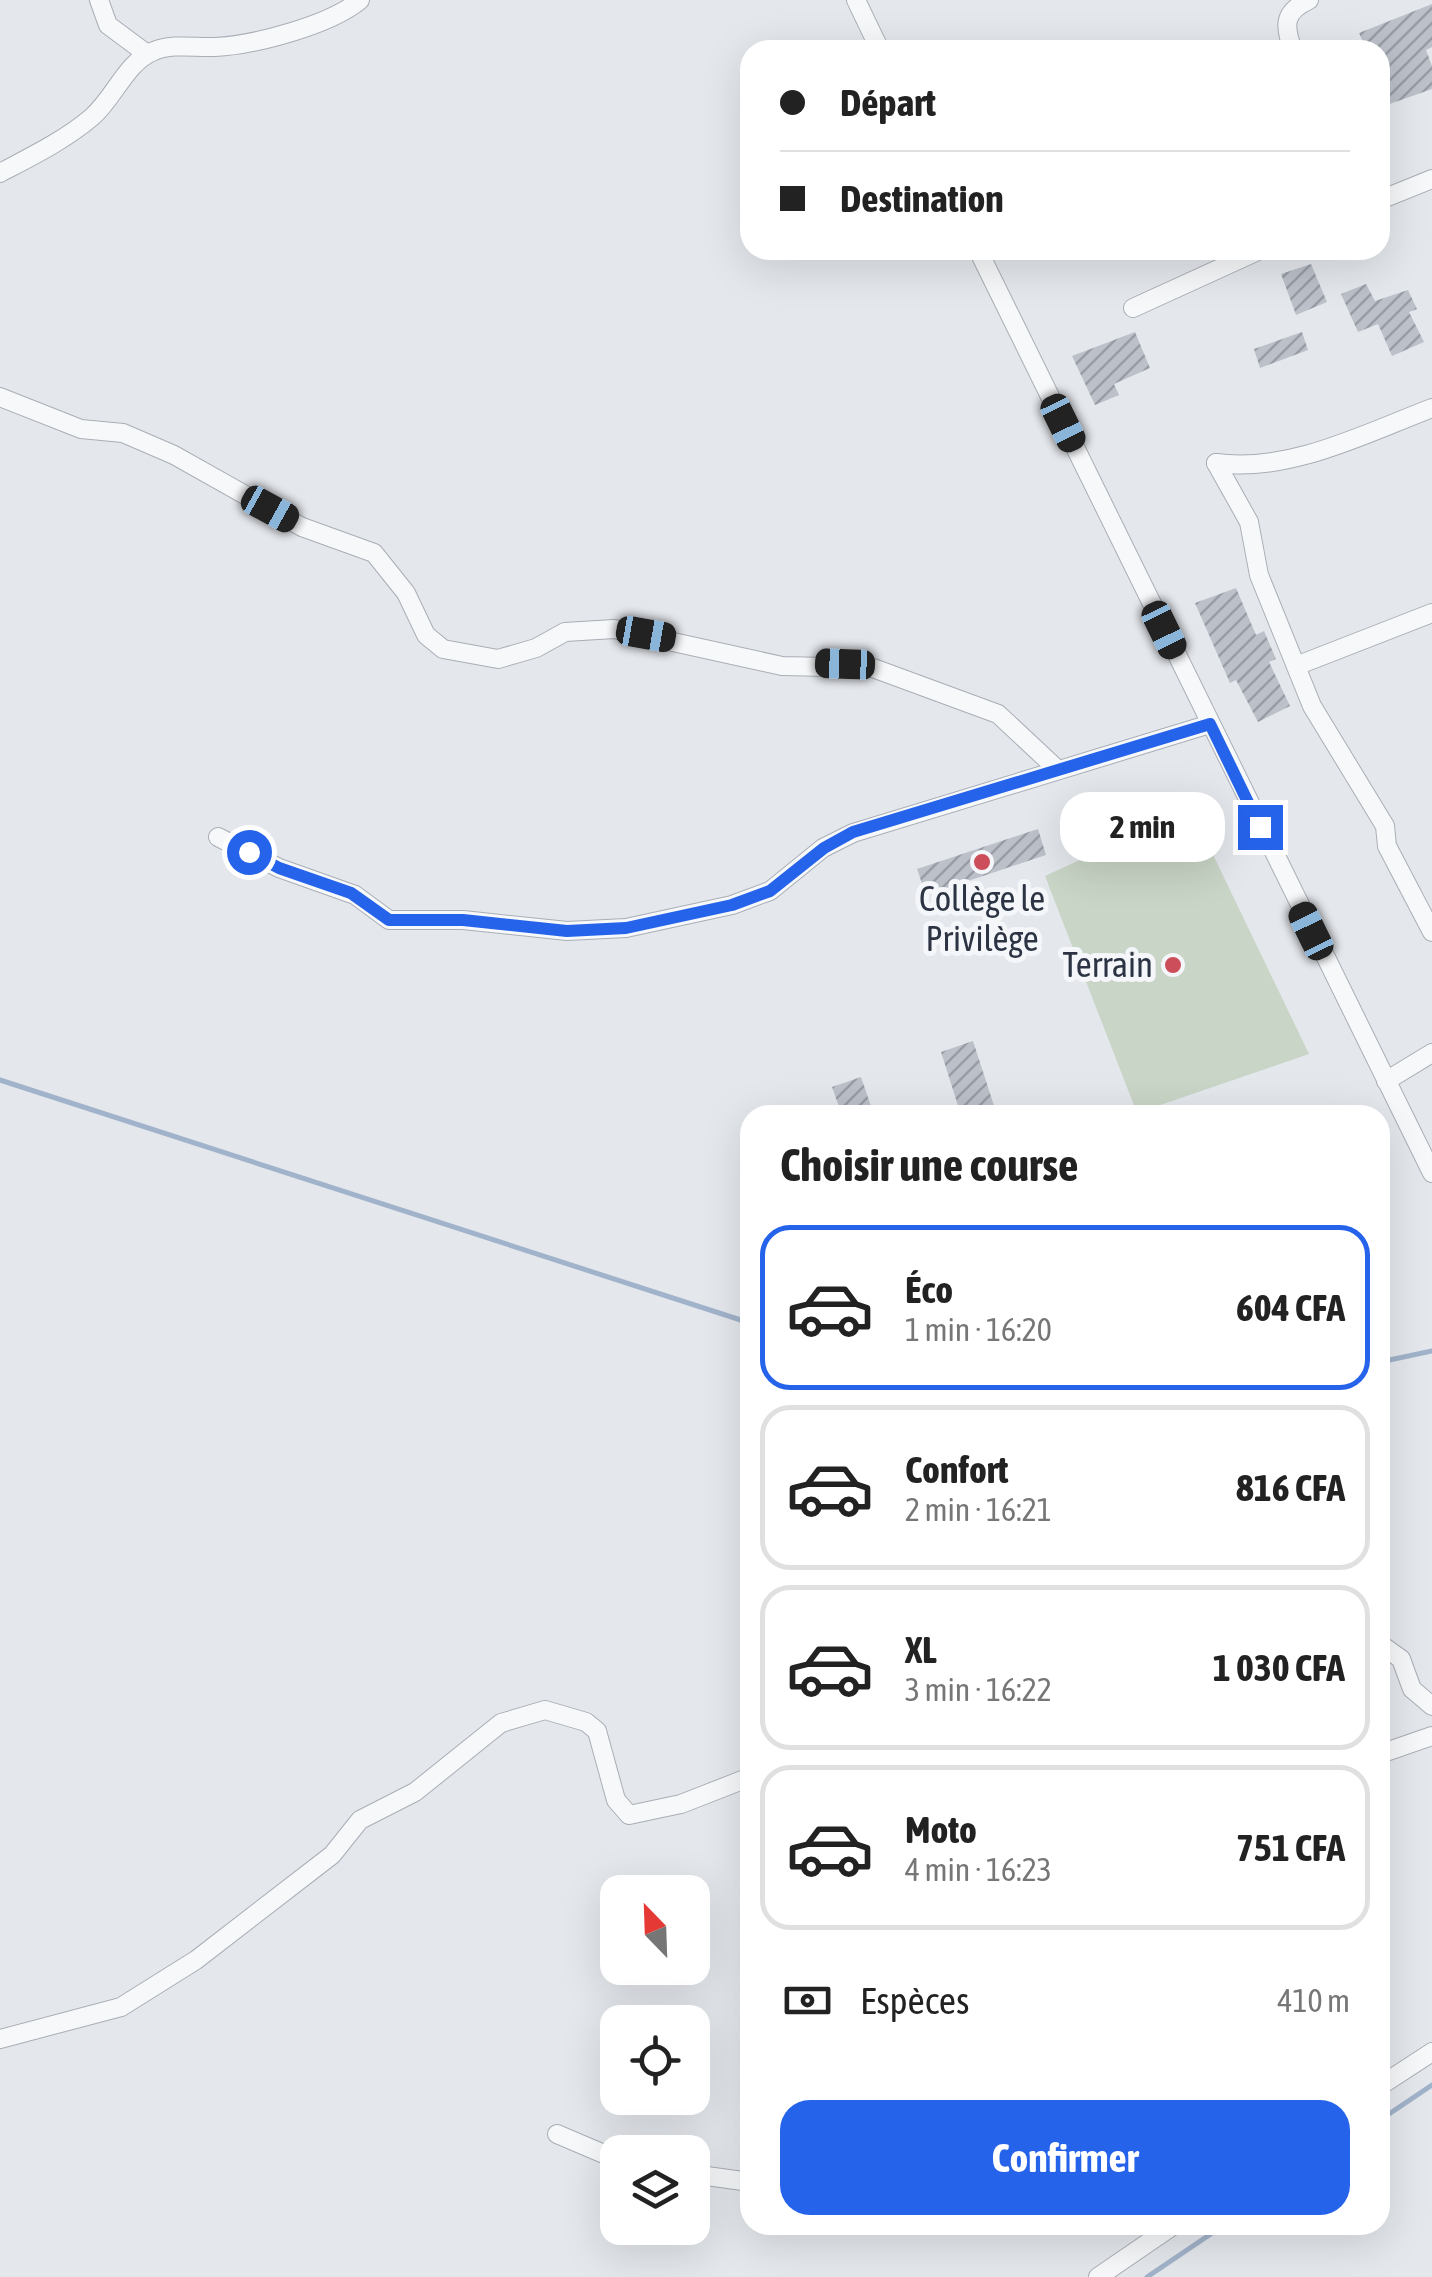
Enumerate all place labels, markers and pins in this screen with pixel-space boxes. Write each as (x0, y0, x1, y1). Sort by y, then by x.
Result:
marker: Collège le Privilège (971, 851, 993, 873)
place label: Collège le Privilège (919, 878, 1045, 958)
place label: Terrain (1063, 944, 1153, 984)
marker: Terrain (1162, 954, 1184, 976)

